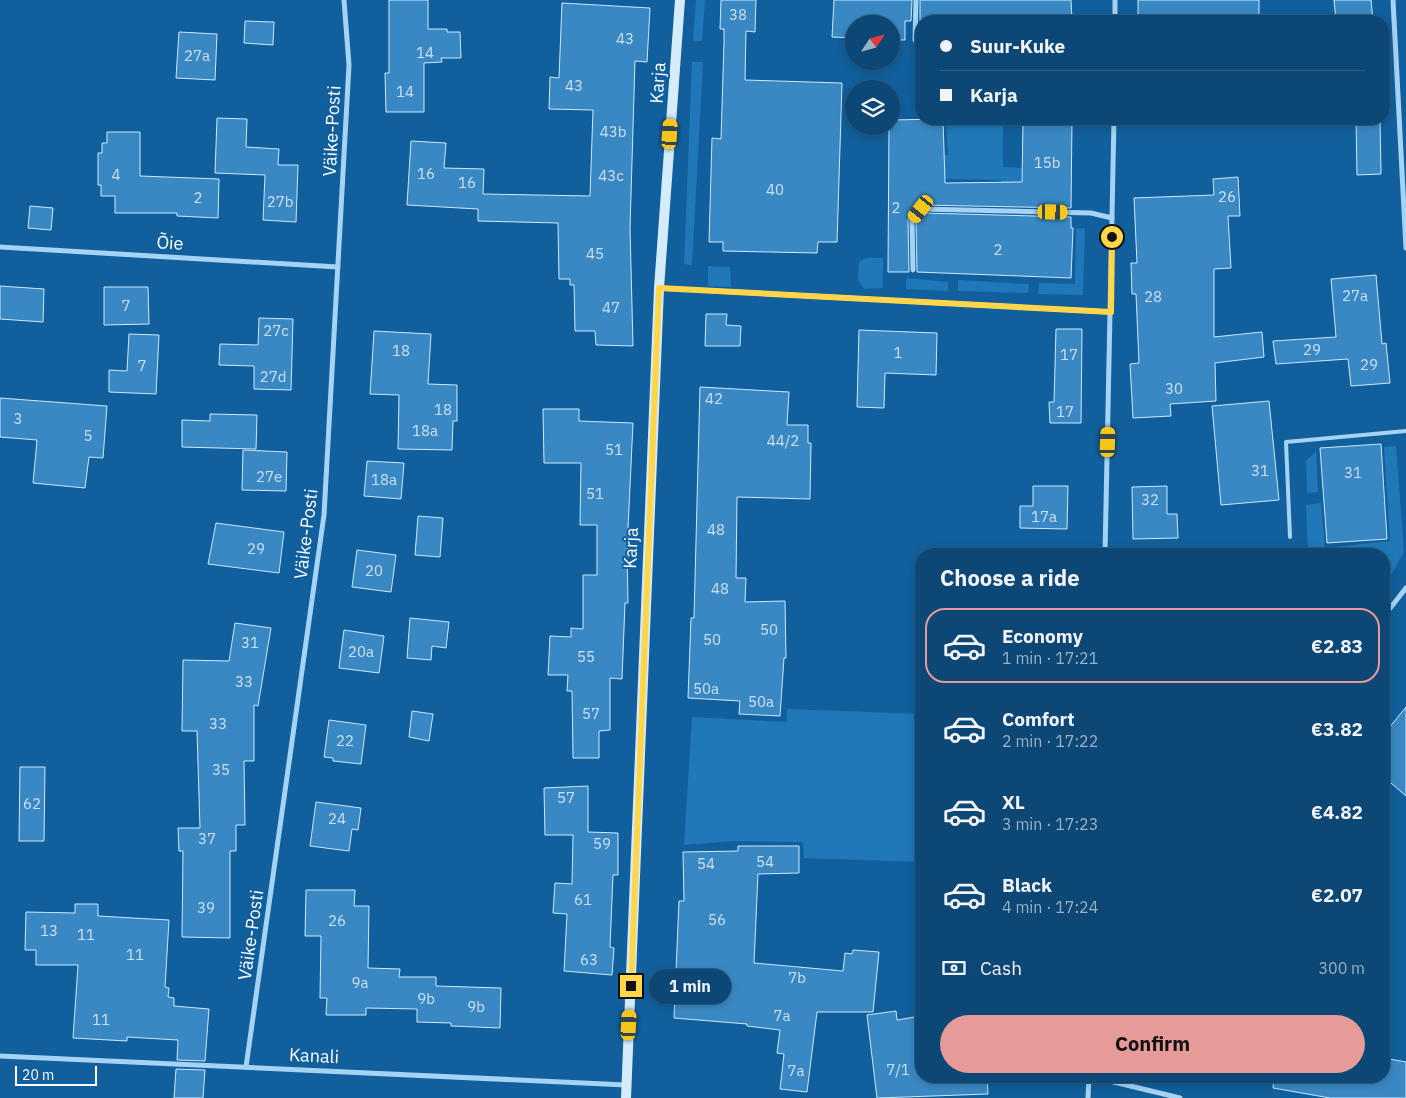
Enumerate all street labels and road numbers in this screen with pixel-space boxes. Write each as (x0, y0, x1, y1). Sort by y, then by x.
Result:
street label: Karja (645, 61, 670, 104)
street label: Väike-Posti (318, 85, 345, 177)
street label: Õie (156, 230, 184, 255)
street label: Väike-Posti (289, 487, 322, 581)
street label: Karja (618, 526, 643, 569)
street label: Väike-Posti (233, 888, 268, 982)
street label: Kanali (288, 1043, 340, 1068)

